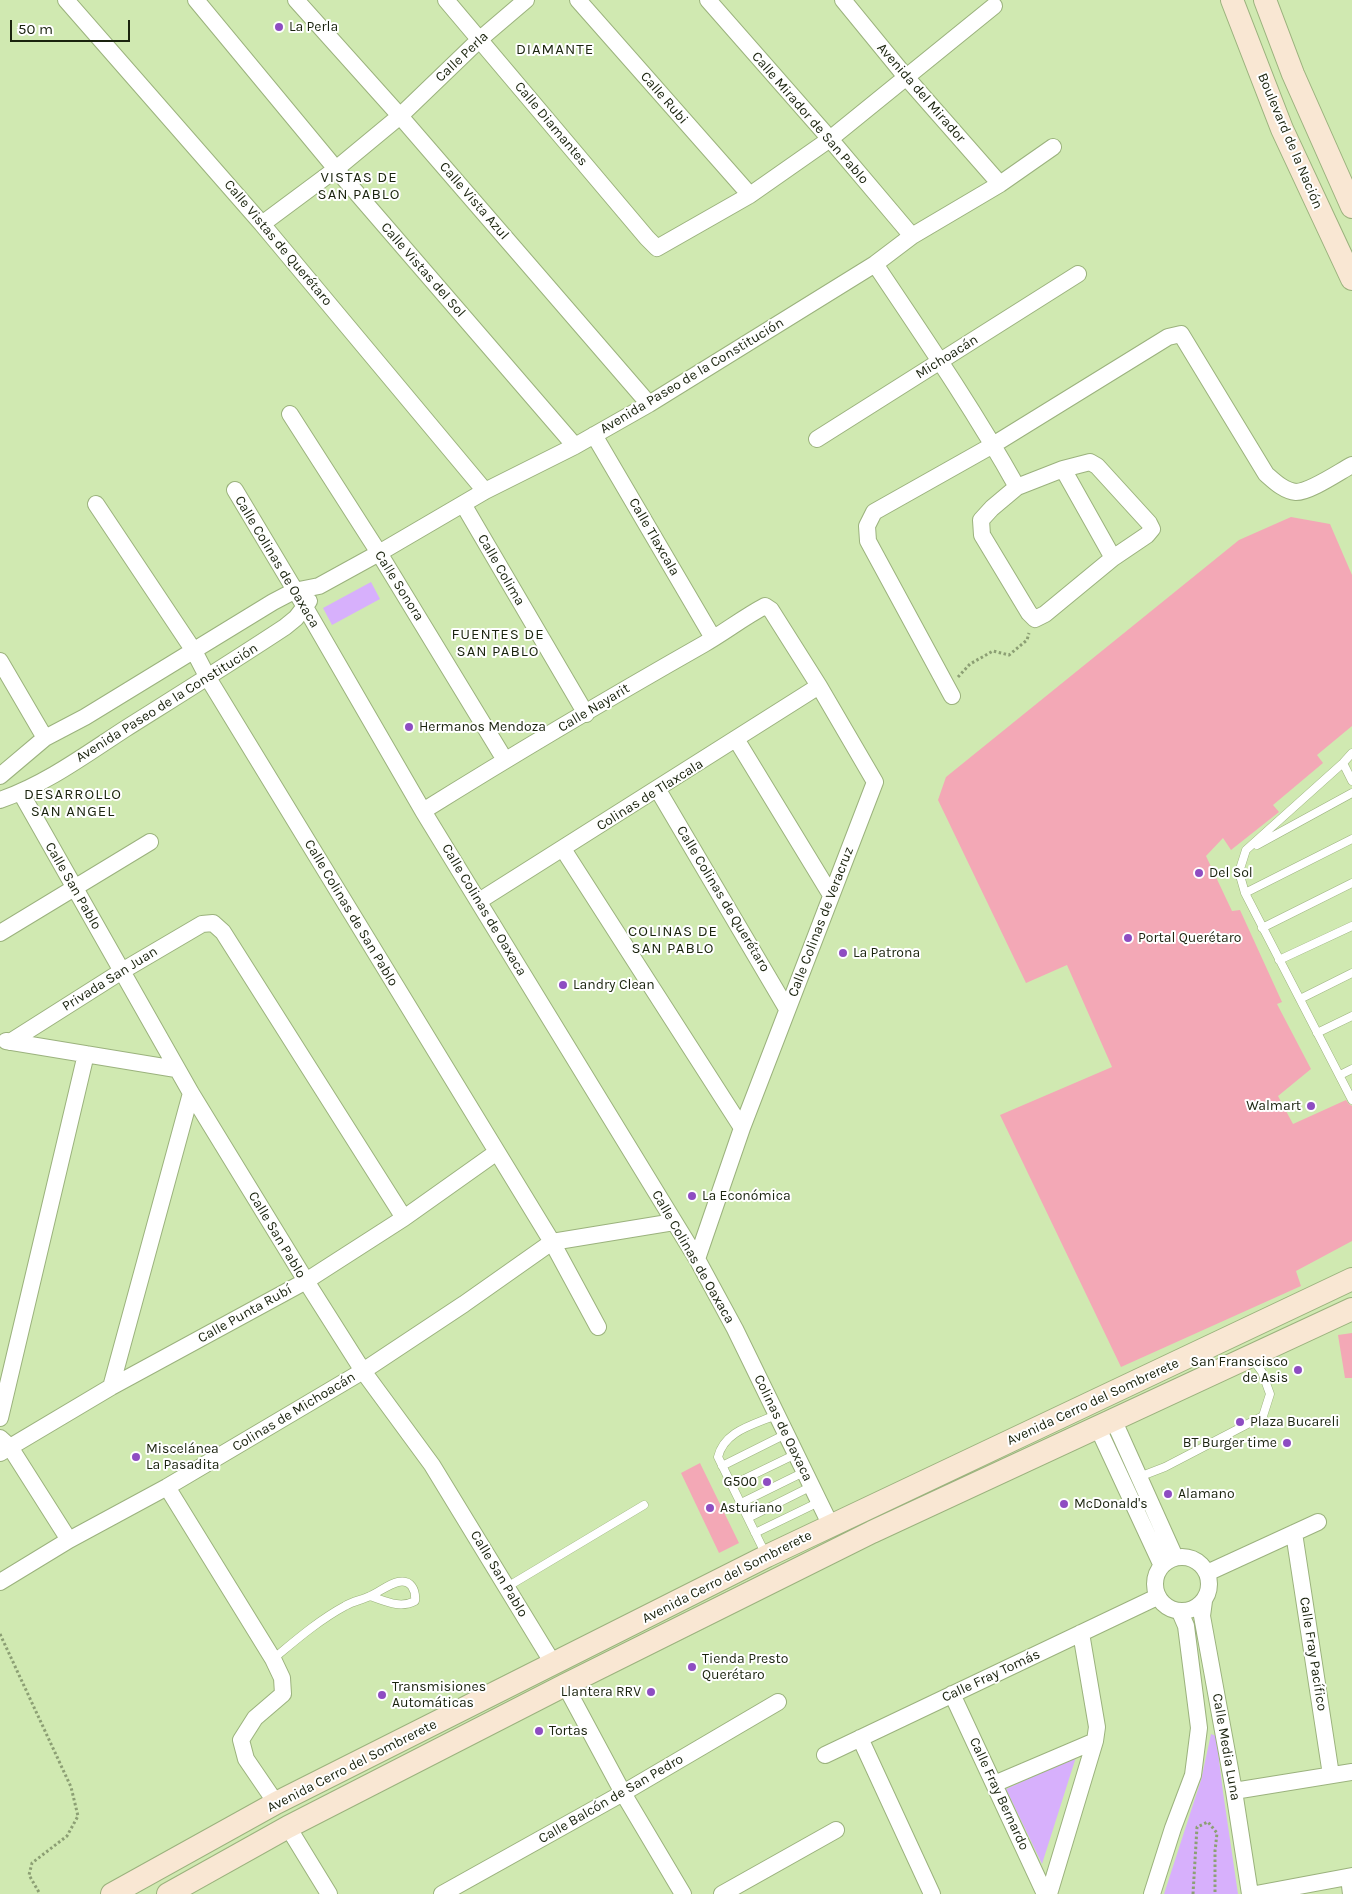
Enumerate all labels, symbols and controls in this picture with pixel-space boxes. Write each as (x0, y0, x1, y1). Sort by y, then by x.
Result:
scale bar (12, 10, 132, 42)
place label: La Perla (289, 19, 338, 35)
text: 50 m (18, 20, 53, 38)
marker: La Perla (273, 21, 285, 33)
street label: Calle Perla (432, 28, 492, 86)
street label: Avenida del Mirador (873, 40, 969, 146)
district label: DIAMANTE (515, 41, 595, 59)
street label: Calle Mirador de San Pablo (748, 48, 872, 188)
street label: Calle Rubi (637, 68, 691, 128)
street label: Boulevard de la Nación (1254, 71, 1326, 211)
street label: Calle Diamantes (511, 78, 591, 170)
street label: Calle Vista Azul (436, 159, 512, 243)
district label: VISTAS DE SAN PABLO (316, 169, 402, 204)
street label: Calle Vistas de Querétaro (220, 177, 336, 309)
street label: Calle Vistas del Sol (377, 219, 469, 321)
street label: Avenida Paseo de la Constitución (597, 314, 787, 438)
street label: Michoacán (913, 331, 981, 383)
street label: Calle Colinas de Oaxaca (231, 493, 323, 631)
street label: Calle Tlaxcala (625, 495, 683, 579)
street label: Calle Colima (474, 531, 528, 609)
street label: Calle Sonora (371, 548, 427, 624)
district label: FUENTES DE SAN PABLO (450, 626, 546, 661)
street label: Avenida Paseo de la Constitución (73, 640, 261, 766)
street label: Calle Nayarit (555, 680, 633, 736)
place label: Hermanos Mendoza (419, 719, 546, 735)
marker: Hermanos Mendoza (403, 721, 415, 733)
street label: Colinas de Tlaxcala (594, 755, 706, 835)
district label: DESARROLLO SAN ANGEL (23, 786, 123, 821)
street label: Calle Colinas de Querétaro (673, 823, 773, 975)
street label: Calle Colinas de San Pablo (301, 837, 401, 989)
street label: Calle San Pablo (41, 839, 105, 933)
street label: Calle Colinas de Oaxaca (438, 841, 530, 979)
street label: Calle Colinas de Veracruz (785, 845, 857, 999)
place label: Del Sol (1209, 865, 1253, 881)
marker: Del Sol (1193, 867, 1205, 879)
district label: COLINAS DE SAN PABLO (627, 923, 719, 958)
place label: Portal Querétaro (1138, 930, 1241, 946)
marker: Portal Querétaro (1122, 932, 1134, 944)
street label: Privada San Juan (59, 943, 161, 1015)
place label: La Patrona (853, 945, 920, 961)
marker: La Patrona (837, 947, 849, 959)
place label: Landry Clean (573, 977, 655, 993)
marker: Landry Clean (557, 979, 569, 991)
place label: Walmart (1246, 1098, 1301, 1114)
marker: Walmart (1305, 1100, 1317, 1112)
street label: Calle Colinas de Oaxaca (648, 1187, 738, 1327)
place label: La Económica (702, 1188, 791, 1204)
street label: Calle San Pablo (245, 1189, 309, 1281)
marker: La Económica (686, 1190, 698, 1202)
street label: Calle Punta Rubí (195, 1281, 295, 1347)
place label: San Franscisco de Asis (1191, 1354, 1288, 1386)
street label: Avenida Cerro del Sombrerete (1004, 1355, 1182, 1449)
marker: San Franscisco de Asis (1292, 1364, 1304, 1376)
street label: Colinas de Michoacán (229, 1369, 359, 1455)
street label: Colinas de Oaxaca (750, 1372, 816, 1484)
place label: Plaza Bucareli (1250, 1414, 1340, 1430)
marker: Plaza Bucareli (1234, 1416, 1246, 1428)
place label: BT Burger time (1183, 1435, 1277, 1451)
marker: BT Burger time (1281, 1437, 1293, 1449)
place label: Miscelánea La Pasadita (146, 1441, 220, 1474)
marker: Miscelánea La Pasadita (130, 1451, 142, 1463)
place label: G500 (723, 1474, 757, 1490)
marker: G500 (761, 1476, 773, 1488)
place label: Alamano (1178, 1486, 1235, 1502)
marker: Alamano (1162, 1488, 1174, 1500)
place label: McDonald's (1074, 1496, 1148, 1512)
marker: McDonald's (1058, 1498, 1070, 1510)
place label: Asturiano (720, 1500, 782, 1516)
marker: Asturiano (704, 1502, 716, 1514)
street label: Avenida Cerro del Sombrerete (639, 1527, 815, 1627)
street label: Calle San Pablo (467, 1528, 531, 1620)
street label: Calle Fray Pacífico (1296, 1596, 1330, 1712)
street label: Calle Fray Tomás (939, 1646, 1043, 1706)
place label: Tienda Presto Querétaro (702, 1651, 788, 1684)
marker: Tienda Presto Querétaro (686, 1661, 698, 1673)
place label: Transmisiones Automáticas (392, 1679, 486, 1711)
place label: Llantera RRV (561, 1684, 641, 1700)
marker: Llantera RRV (645, 1686, 657, 1698)
marker: Transmisiones Automáticas (376, 1689, 388, 1701)
street label: Calle Media Luna (1208, 1692, 1244, 1802)
street label: Avenida Cerro del Sombrerete (264, 1716, 440, 1816)
place label: Tortas (549, 1723, 588, 1739)
marker: Tortas (533, 1725, 545, 1737)
street label: Calle Fray Bernardo (965, 1735, 1033, 1853)
street label: Calle Balcón de San Pedro (536, 1751, 686, 1847)

